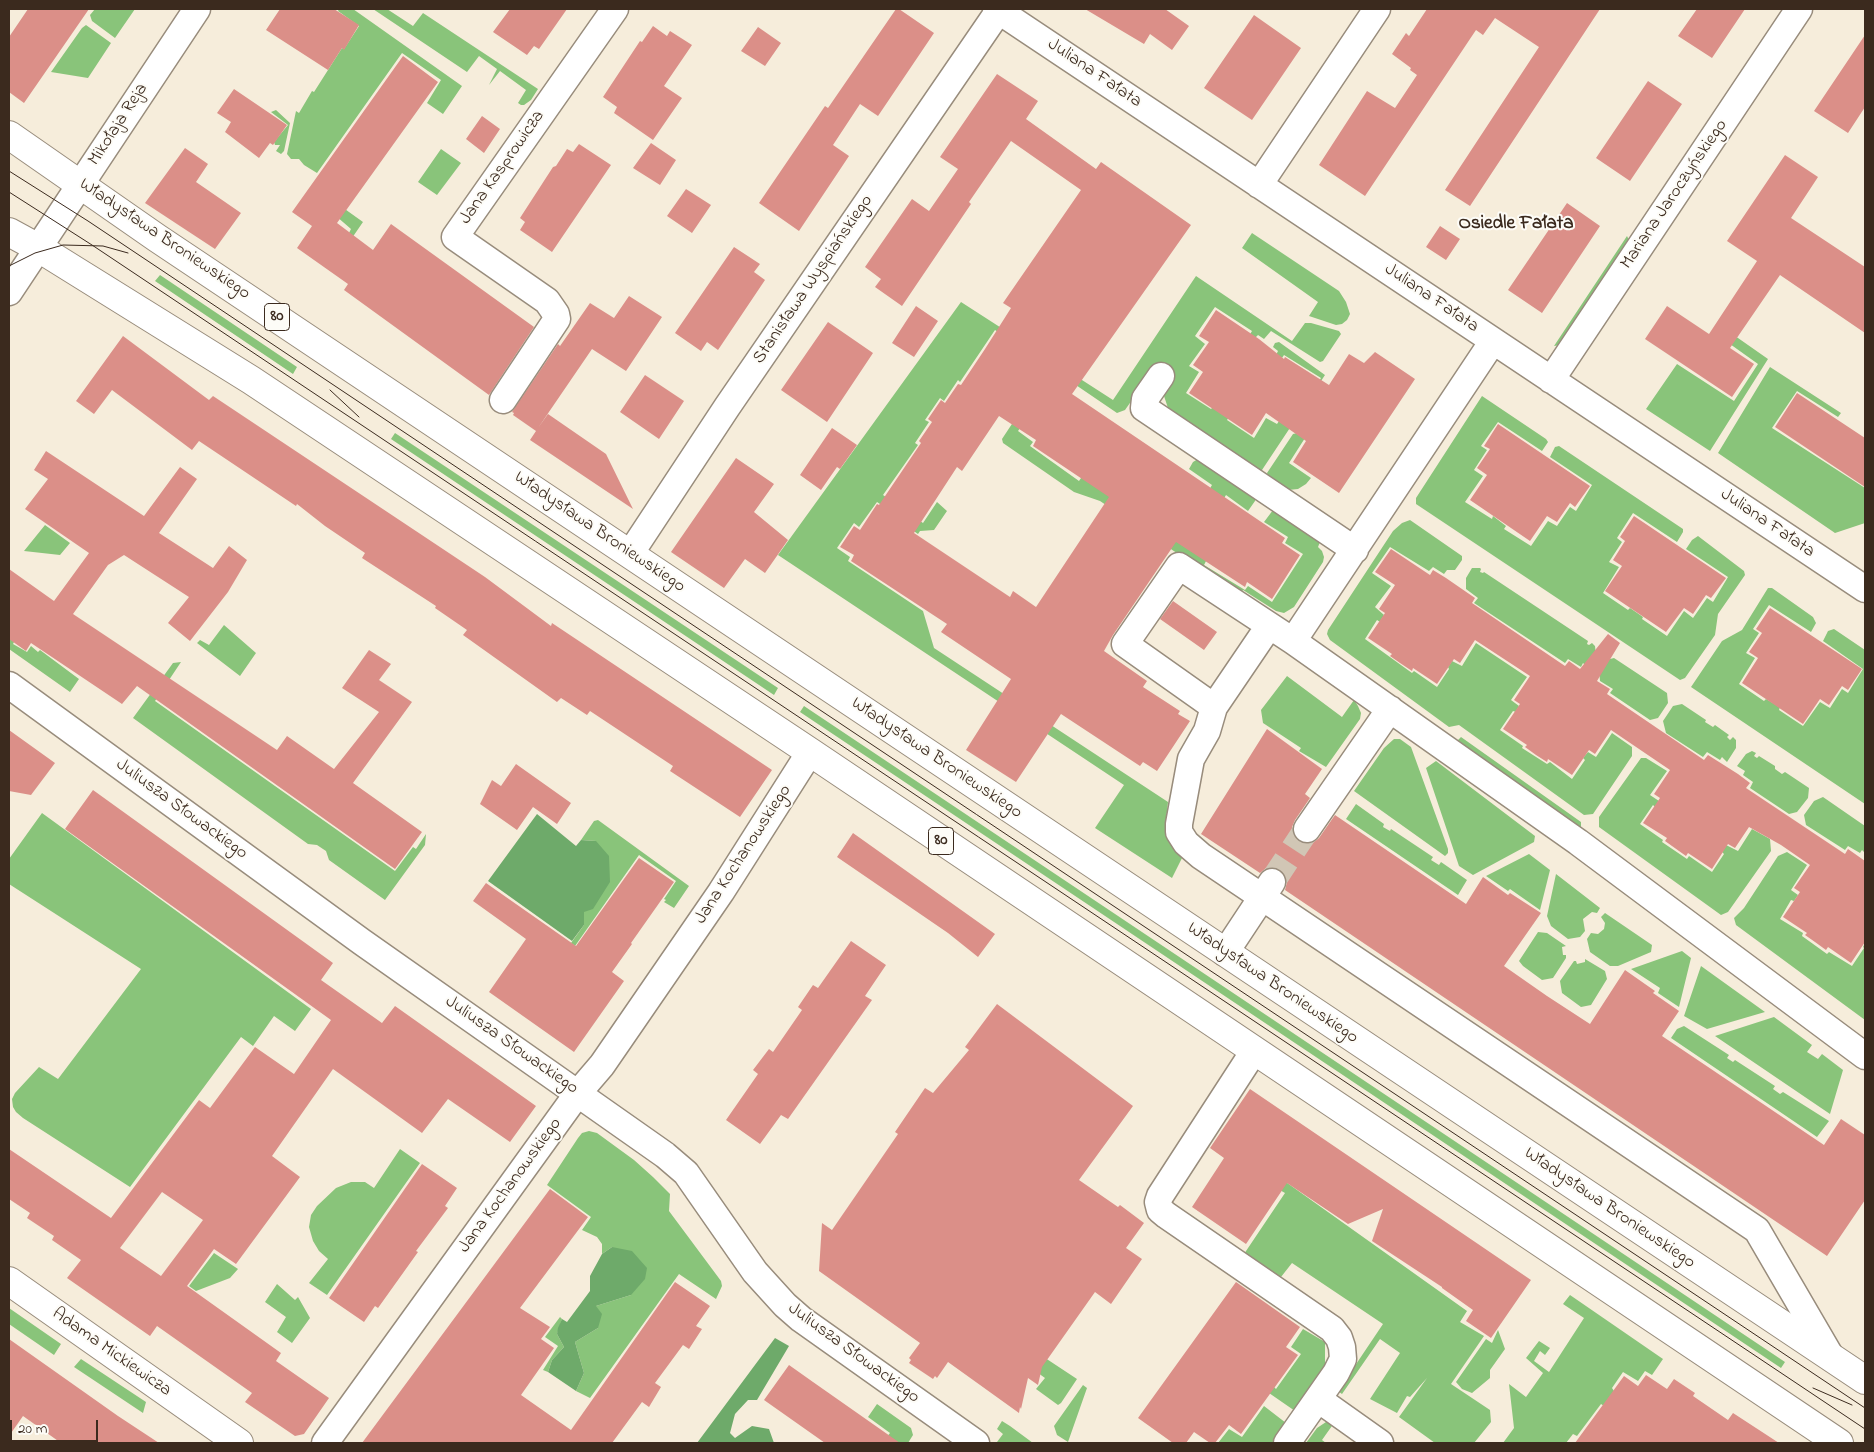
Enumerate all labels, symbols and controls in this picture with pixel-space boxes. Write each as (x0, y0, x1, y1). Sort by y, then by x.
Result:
street label: Juliana Fałata (1043, 35, 1145, 113)
street label: Mikołaja Reja (84, 80, 154, 170)
street label: Jana Kasprowicza (456, 107, 550, 229)
street label: Mariana Jaroczyńskiego (1617, 116, 1733, 274)
street label: Władysława Broniewskiego (74, 175, 254, 305)
street label: Stanisława Wyspiańskiego (749, 191, 879, 369)
district label: Osiedle Fałata (1458, 214, 1574, 236)
street label: Juliana Fałata (1380, 260, 1482, 338)
road number: 80 (264, 304, 290, 330)
street label: Władysława Broniewskiego (509, 468, 689, 598)
street label: Juliana Fałata (1716, 485, 1818, 563)
street label: Władysława Broniewskiego (846, 694, 1026, 824)
street label: Juliusza Słowackiego (111, 755, 251, 865)
street label: Jana Kochanowskiego (691, 781, 797, 929)
road number: 80 (928, 828, 954, 854)
street label: Władysława Broniewskiego (1182, 919, 1362, 1049)
street label: Juliusza Słowackiego (440, 992, 582, 1100)
street label: Jana Kochanowskiego (455, 1114, 567, 1258)
street label: Władysława Broniewskiego (1519, 1144, 1699, 1274)
street label: Juliusza Słowackiego (783, 1299, 923, 1409)
street label: Adama Mickiewicza (47, 1304, 175, 1402)
scale bar (12, 1410, 100, 1442)
text: 20 m (18, 1418, 47, 1440)

